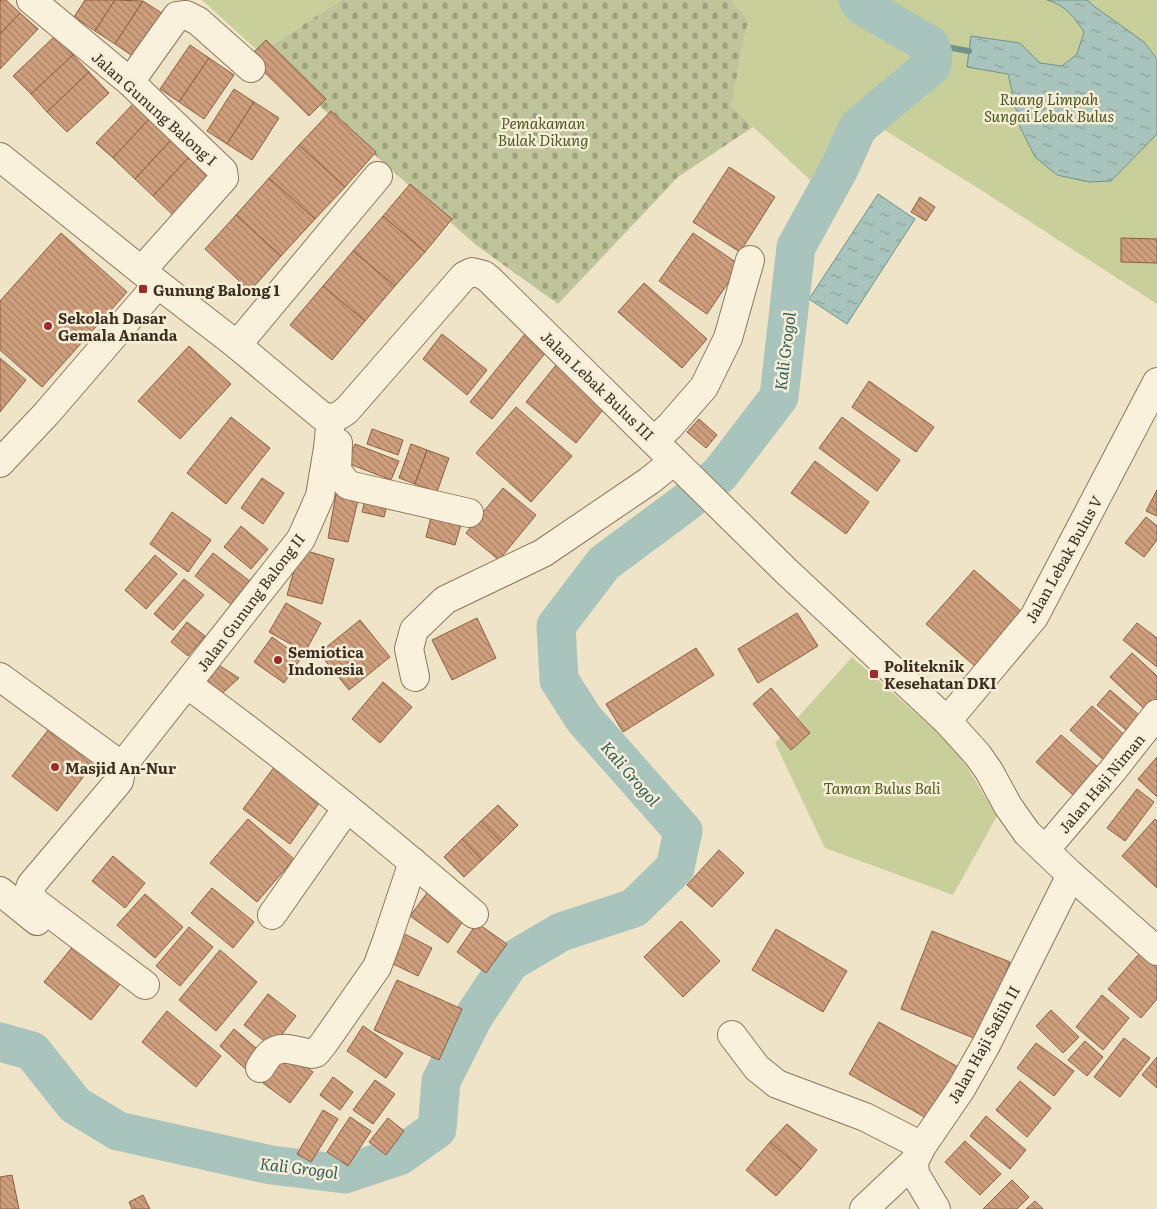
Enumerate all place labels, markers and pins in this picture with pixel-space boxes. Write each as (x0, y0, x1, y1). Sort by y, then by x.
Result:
place label: Gunung Balong 1 (153, 278, 280, 301)
marker: Gunung Balong 1 (137, 283, 149, 295)
place label: Sekolah Dasar Gemala Ananda (58, 306, 178, 346)
marker: Sekolah Dasar Gemala Ananda (42, 320, 54, 332)
place label: Semiotica Indonesia (288, 640, 364, 680)
marker: Semiotica Indonesia (272, 654, 284, 666)
place label: Politeknik Kesehatan DKI (884, 654, 997, 694)
marker: Politeknik Kesehatan DKI (868, 668, 880, 680)
place label: Masjid An-Nur (65, 756, 176, 779)
marker: Masjid An-Nur (49, 761, 61, 773)

